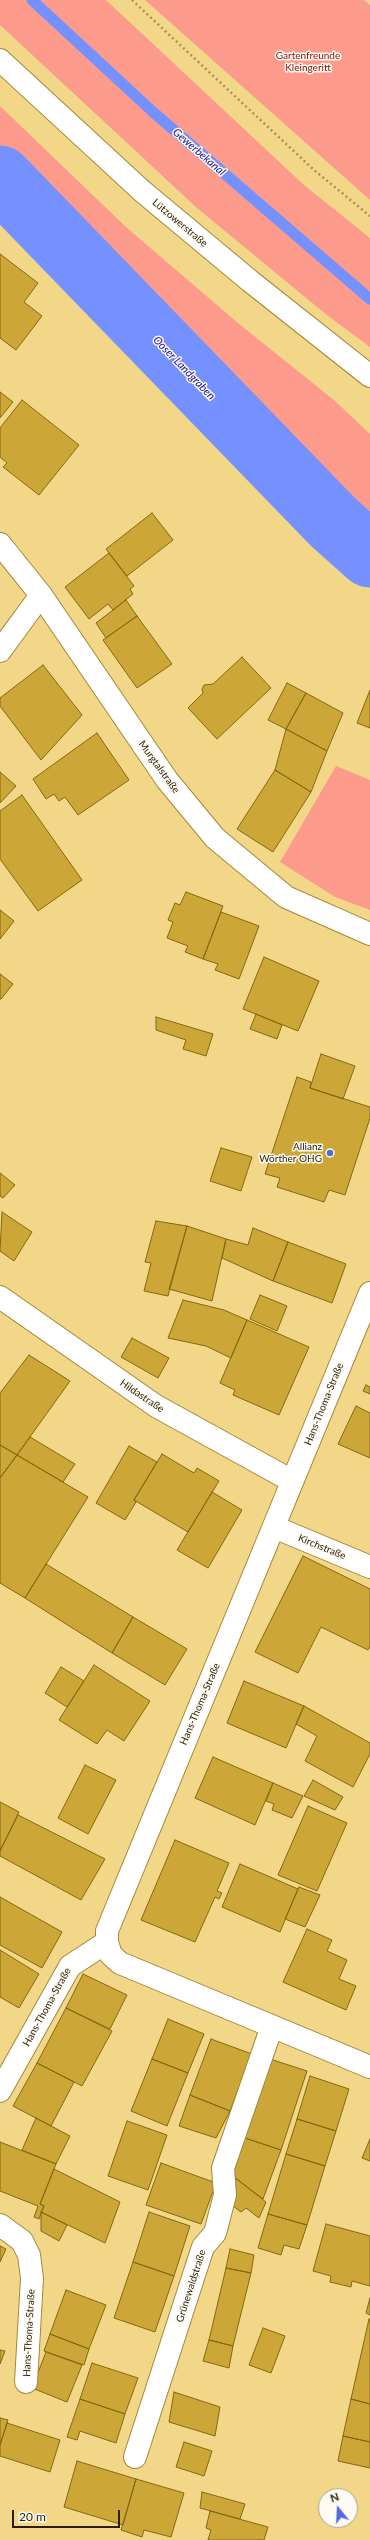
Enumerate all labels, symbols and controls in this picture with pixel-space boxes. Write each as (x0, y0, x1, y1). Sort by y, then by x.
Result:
park label: Gartenfreunde Kleingeritt (276, 50, 340, 74)
water label: Gewerbekanal (170, 126, 228, 178)
street label: Lützowerstraße (150, 196, 210, 250)
water label: Ooser Landgraben (150, 333, 218, 403)
street label: Murgtalstraße (136, 738, 182, 796)
place label: Allianz Wörther OHG (259, 1141, 322, 1164)
marker: Allianz Wörther OHG (325, 1148, 335, 1158)
street label: Hans-Thoma-Straße (302, 1361, 346, 1447)
street label: Hildastraße (118, 1377, 166, 1415)
street label: Kirchstraße (296, 1532, 348, 1562)
street label: Hans-Thoma-Straße (177, 1661, 223, 1747)
street label: Hans-Thoma-Straße (20, 1966, 74, 2048)
street label: Grünewaldstraße (174, 2248, 208, 2324)
street label: Hans-Thoma-Straße (21, 2289, 37, 2377)
north arrow (318, 2488, 358, 2528)
text: N (328, 2490, 340, 2505)
scale bar (14, 2502, 122, 2528)
text: 20 m (19, 2509, 46, 2524)

